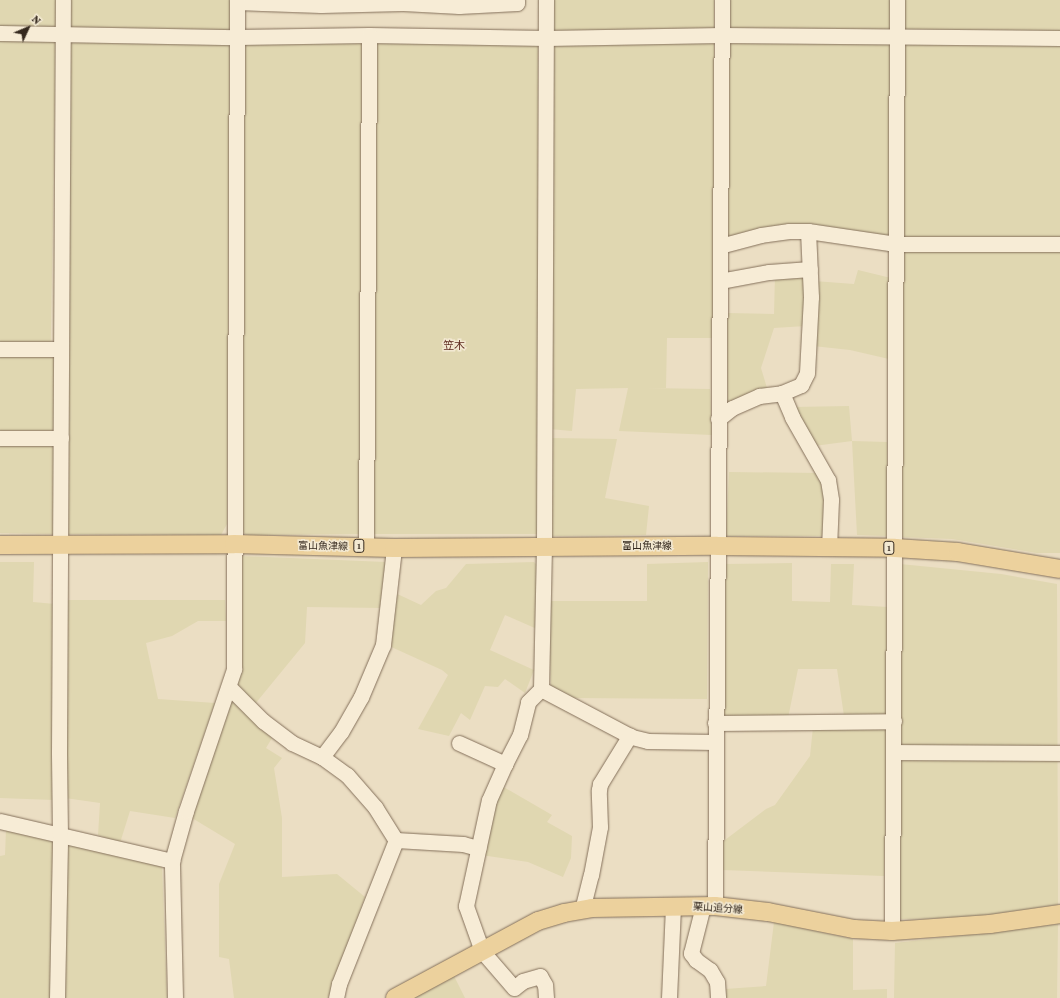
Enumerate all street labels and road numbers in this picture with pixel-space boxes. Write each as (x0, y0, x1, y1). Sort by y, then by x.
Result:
road number: 1 (353, 539, 365, 553)
street label: 富山魚津線 (298, 540, 348, 552)
street label: 富山魚津線 (622, 540, 672, 552)
road number: 1 (883, 541, 895, 555)
street label: 栗山追分線 (693, 900, 743, 916)

